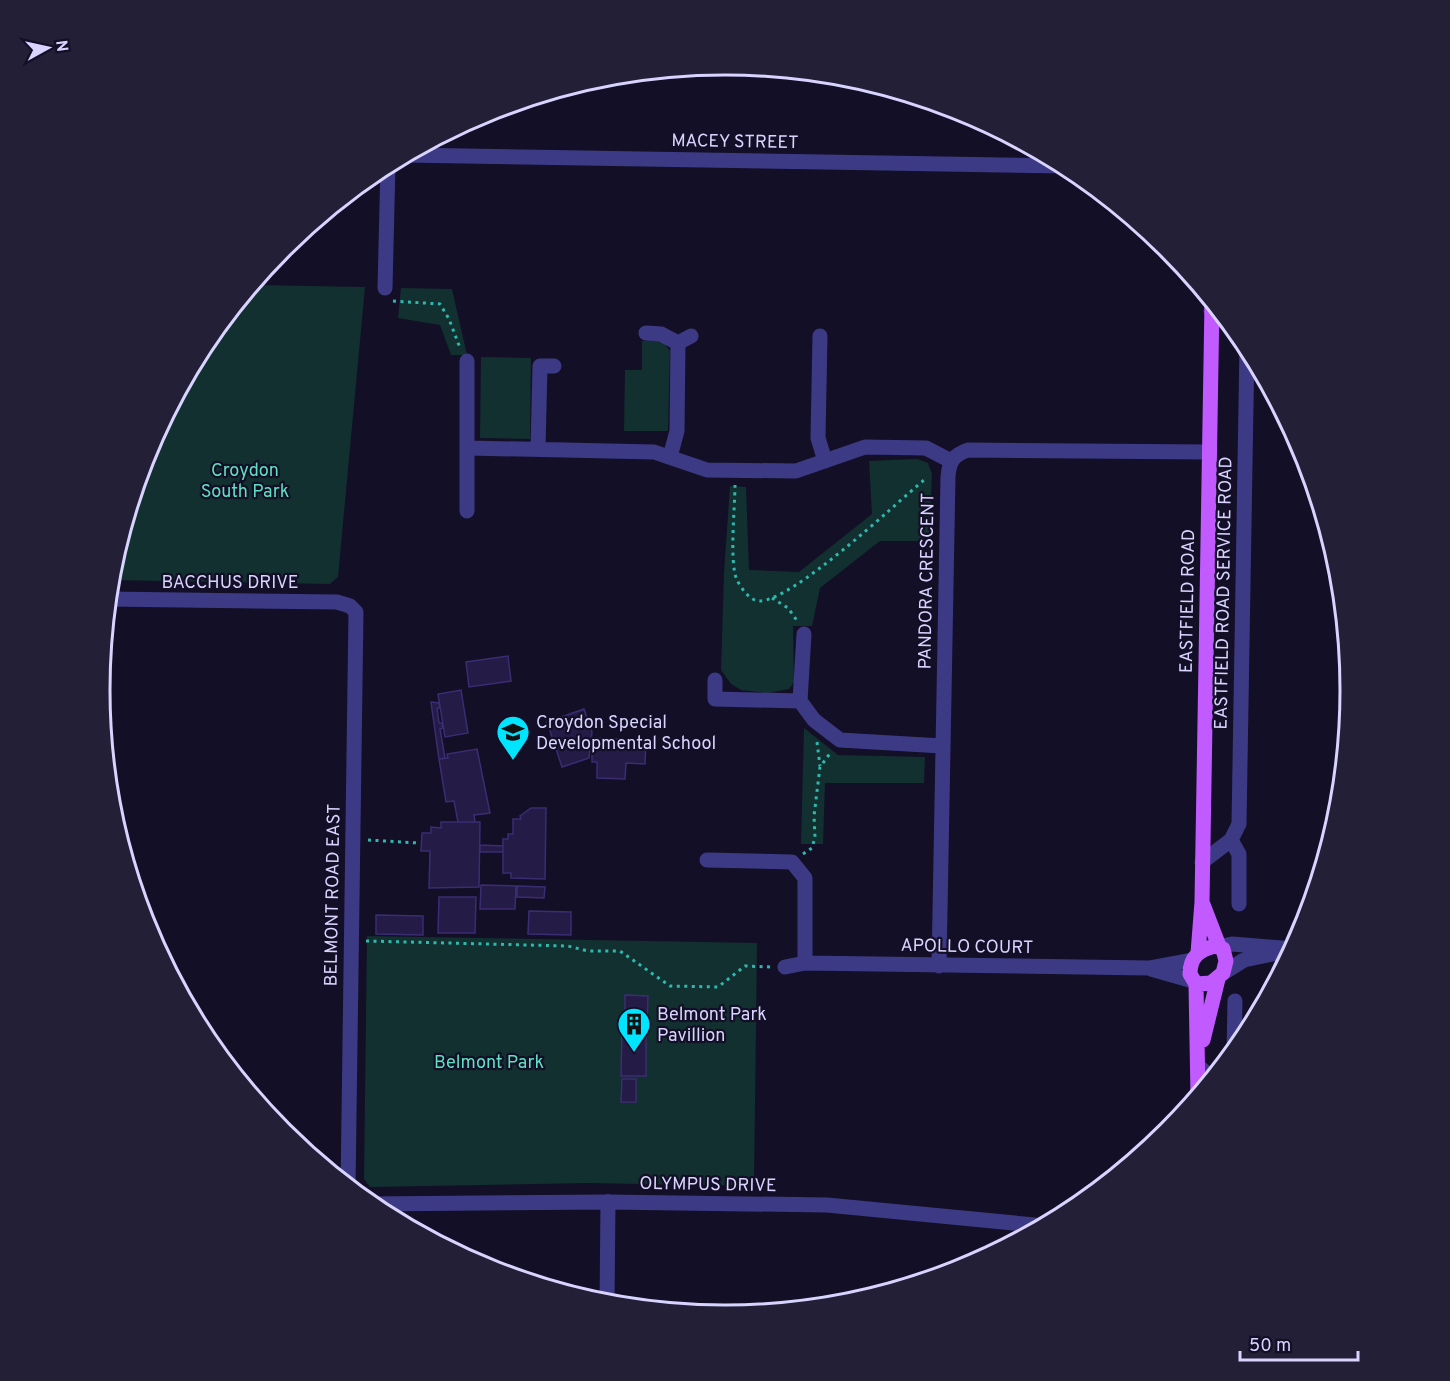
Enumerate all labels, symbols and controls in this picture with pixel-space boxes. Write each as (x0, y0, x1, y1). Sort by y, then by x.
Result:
north arrow (18, 18, 78, 78)
text: N (50, 39, 72, 53)
street label: MACEY STREET (671, 130, 799, 155)
street label: EASTFIELD ROAD SERVICE ROAD (1211, 456, 1238, 730)
park label: Croydon South Park (201, 460, 289, 504)
street label: PANDORA CRESCENT (914, 492, 941, 670)
street label: EASTFIELD ROAD (1176, 529, 1201, 673)
street label: BACCHUS DRIVE (161, 572, 299, 595)
place label: Croydon Special Developmental School (536, 712, 716, 756)
school or university icon: Croydon Special Developmental School (495, 714, 531, 761)
street label: BELMONT ROAD EAST (320, 803, 347, 987)
street label: APOLLO COURT (900, 935, 1034, 960)
place label: Belmont Park Pavillion (657, 1004, 767, 1048)
building icon: Belmont Park Pavillion (616, 1006, 652, 1053)
park label: Belmont Park (434, 1052, 544, 1075)
street label: OLYMPUS DRIVE (639, 1173, 777, 1198)
scale bar (1240, 1324, 1358, 1362)
text: 50 m (1249, 1335, 1291, 1358)

